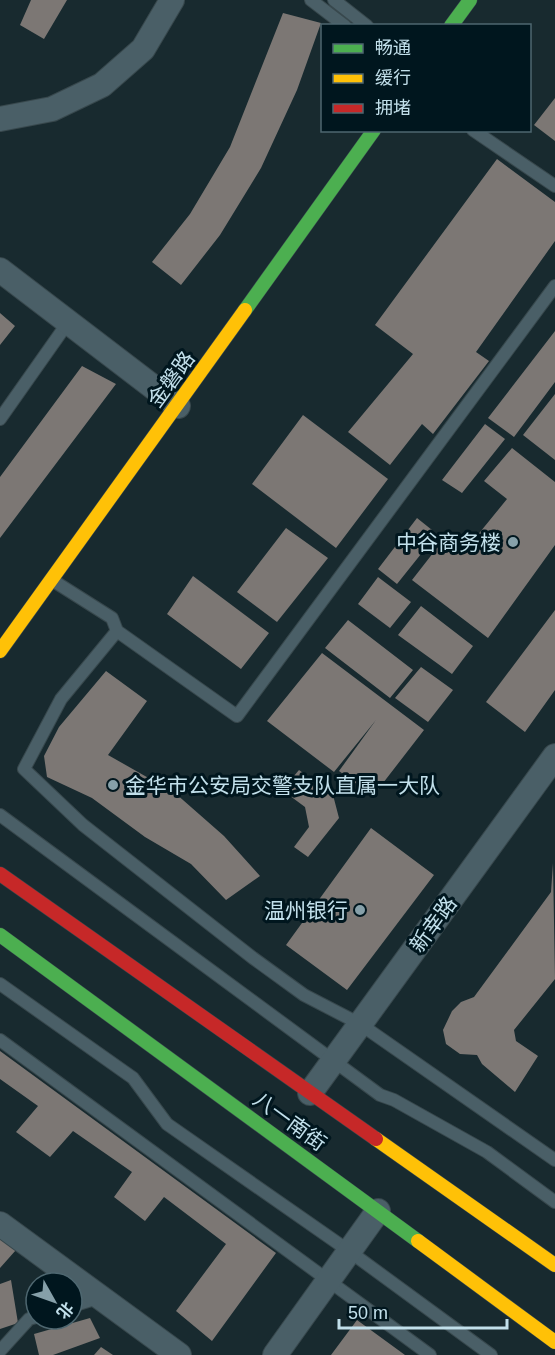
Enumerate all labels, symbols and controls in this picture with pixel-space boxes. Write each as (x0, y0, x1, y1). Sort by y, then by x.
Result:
legend (321, 24, 531, 132)
text: 畅通 (375, 38, 411, 58)
text: 缓行 (375, 68, 411, 88)
text: 拥堵 (375, 98, 411, 118)
street label: 金磐路 (143, 347, 199, 411)
place label: 中谷商务楼 (396, 531, 501, 554)
marker: 中谷商务楼 (506, 535, 520, 549)
place label: 金华市公安局交警支队直属一大队 (125, 774, 440, 797)
marker: 金华市公安局交警支队直属一大队 (106, 778, 120, 792)
street label: 新幸路 (405, 892, 461, 956)
place label: 温州银行 (264, 899, 348, 922)
marker: 温州银行 (353, 903, 367, 917)
street label: 八一南街 (249, 1087, 331, 1155)
north arrow (24, 1271, 84, 1331)
scale bar (339, 1292, 507, 1330)
text: 北 (53, 1299, 77, 1322)
text: 50 m (348, 1303, 388, 1323)

